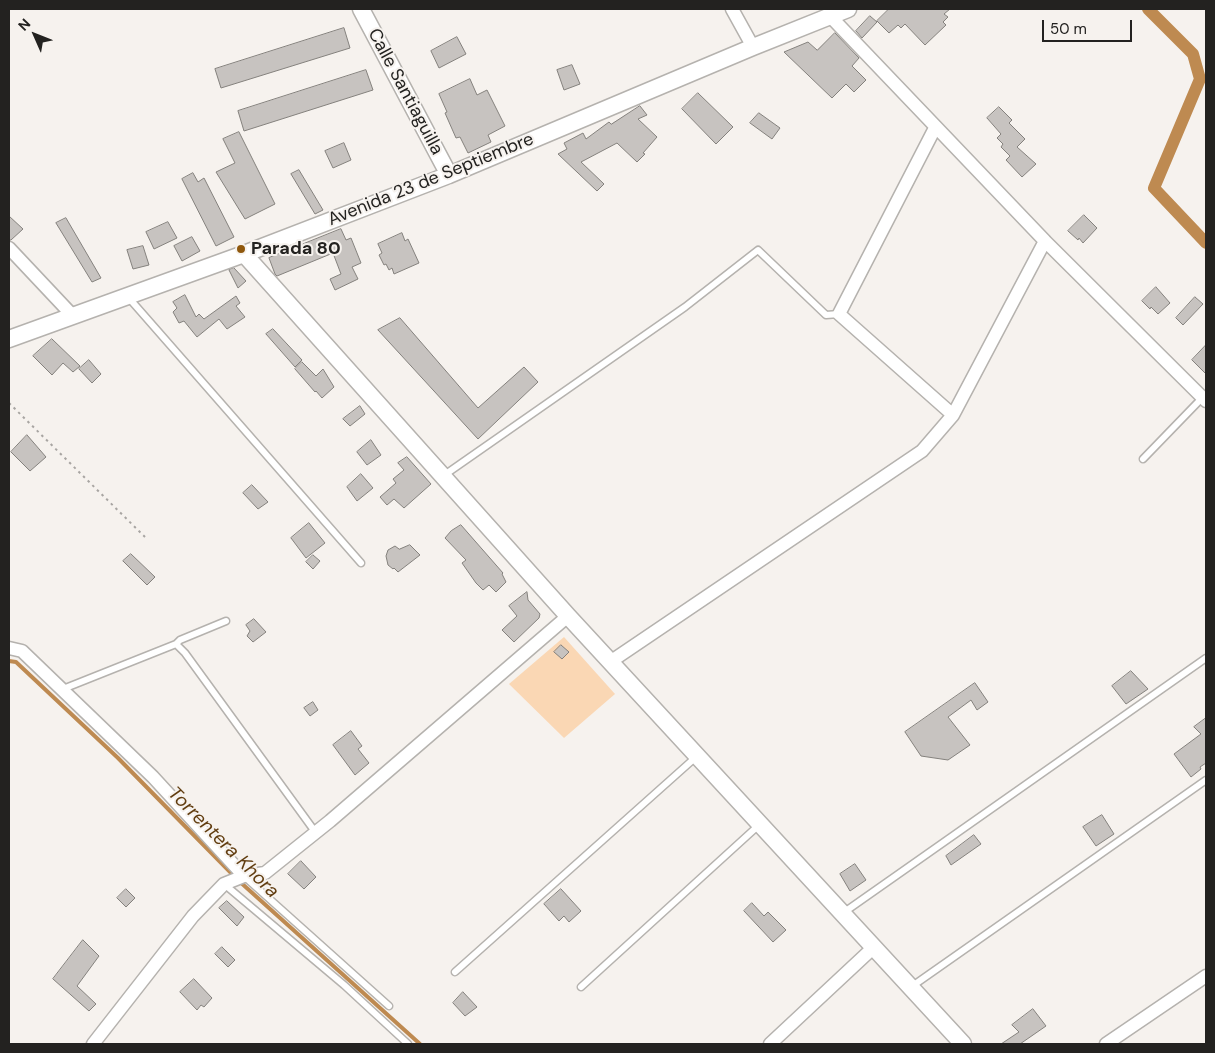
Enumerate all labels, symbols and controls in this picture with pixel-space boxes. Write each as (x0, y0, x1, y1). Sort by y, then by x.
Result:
north arrow (10, 10, 60, 60)
scale bar (1045, 10, 1135, 42)
text: N (14, 15, 34, 35)
text: 50 m (1050, 19, 1087, 39)
street label: Calle Santiaguilla (363, 25, 447, 159)
street label: Avenida 23 de Septiembre (325, 129, 537, 231)
place label: Parada 80 (251, 238, 341, 260)
marker: Parada 80 (235, 243, 247, 255)
water label: Torrentera Khora (163, 783, 283, 903)

